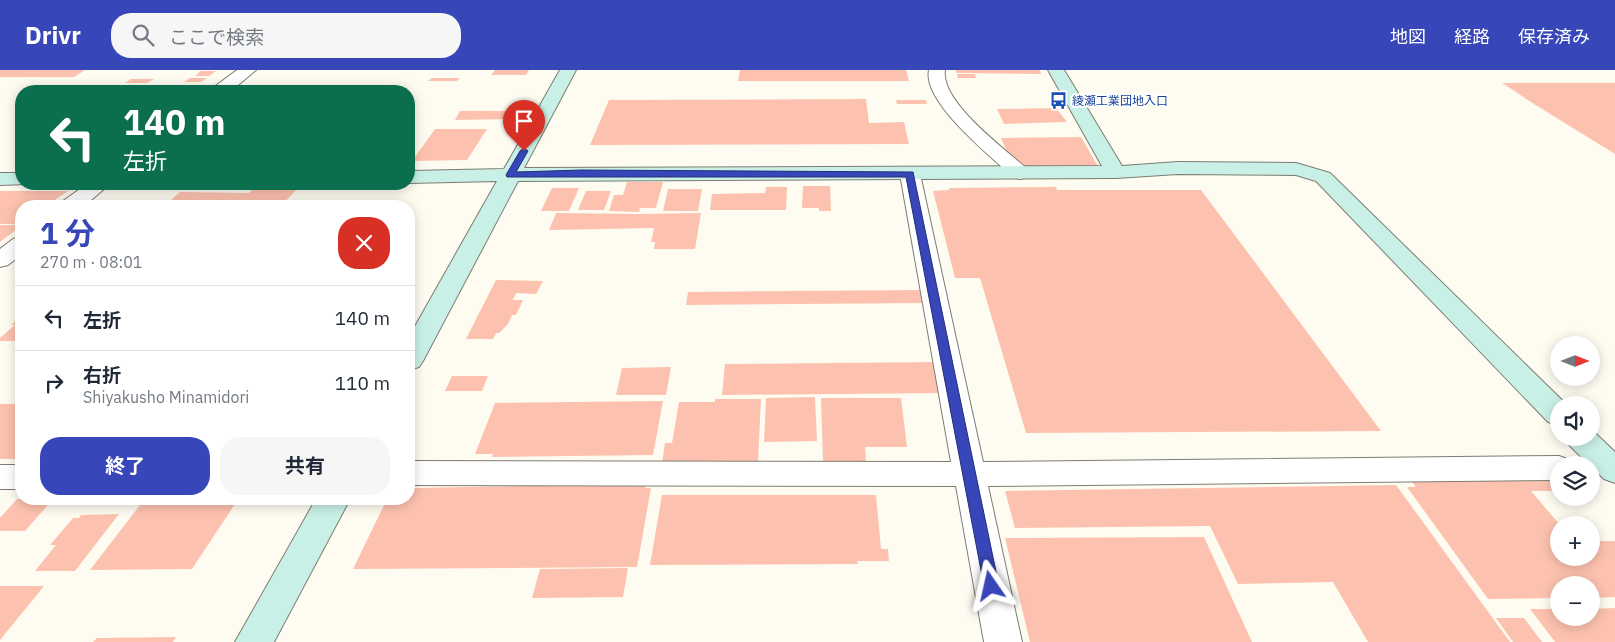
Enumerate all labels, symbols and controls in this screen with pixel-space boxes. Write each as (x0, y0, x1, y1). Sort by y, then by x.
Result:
search box (111, 13, 461, 58)
text: Drivr (25, 19, 81, 51)
icon: search (129, 21, 157, 49)
text: ここで検索 (169, 25, 264, 49)
text: 地図 (1390, 25, 1426, 48)
text: 経路 (1454, 25, 1490, 48)
text: 保存済み (1518, 25, 1590, 48)
bus stop icon: 綾瀬工業団地入口 (1048, 90, 1068, 110)
place label: 綾瀬工業団地入口 (1072, 93, 1168, 108)
text: 140 m (123, 99, 226, 145)
pin (503, 100, 545, 151)
icon: left (40, 105, 105, 170)
icon: arrive (510, 107, 538, 135)
text: 左折 (123, 146, 167, 175)
text: 1 分 (40, 213, 95, 252)
button: close (338, 217, 390, 269)
text: 270 m · 08:01 (40, 252, 142, 272)
icon: left (40, 304, 68, 332)
text: 140 m (335, 306, 390, 330)
text: 左折 (83, 308, 121, 332)
north arrow (1550, 336, 1600, 386)
map controls (1550, 336, 1600, 626)
text: 右折 (83, 363, 121, 387)
icon: right (40, 369, 68, 397)
text: 110 m (335, 371, 390, 395)
text: Shiyakusho Minamidori (83, 387, 249, 407)
button: sound (1550, 396, 1600, 446)
button: 終了 (40, 437, 210, 495)
button: 共有 (220, 437, 390, 495)
button: layers (1550, 456, 1600, 506)
button: + (1550, 516, 1600, 566)
position arrow (964, 559, 1016, 611)
button: − (1550, 576, 1600, 626)

